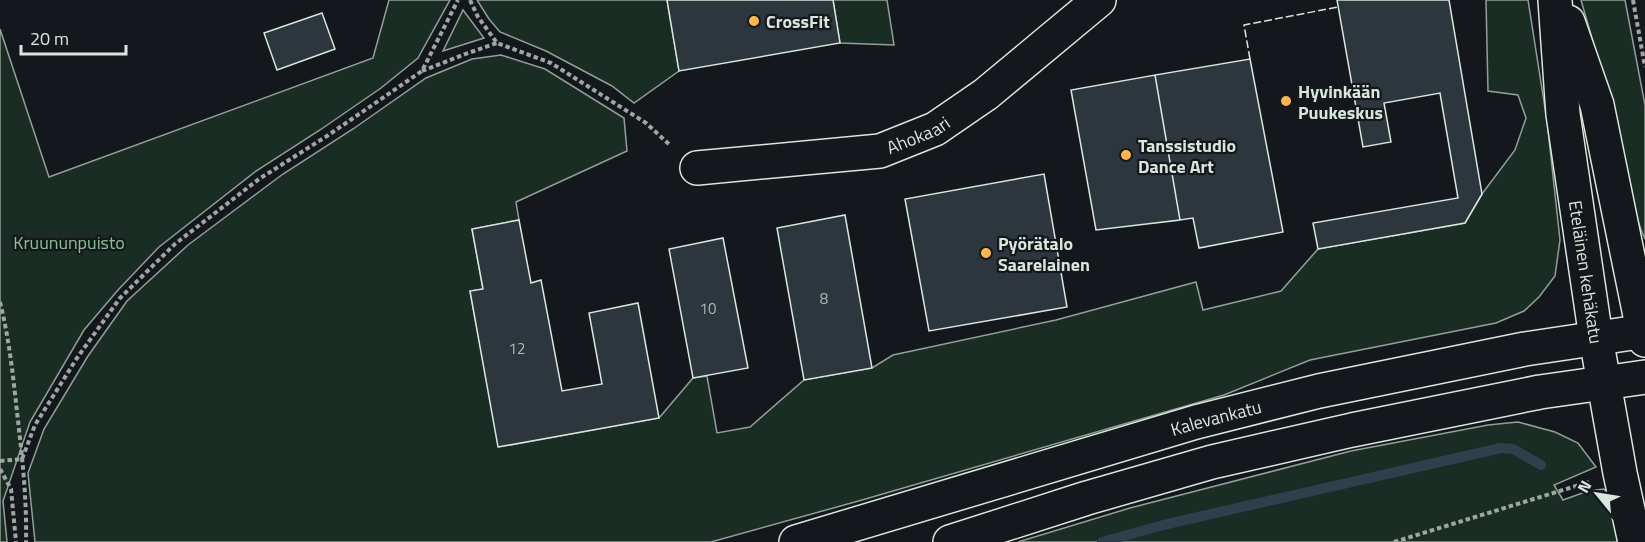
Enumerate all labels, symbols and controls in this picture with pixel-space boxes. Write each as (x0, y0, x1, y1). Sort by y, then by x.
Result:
place label: CrossFit (766, 8, 830, 35)
marker: CrossFit (747, 14, 761, 28)
scale bar (21, 18, 126, 56)
text: 20 m (30, 25, 69, 52)
place label: Hyvinkään Puukeskus (1298, 78, 1383, 126)
marker: Hyvinkään Puukeskus (1279, 94, 1293, 108)
street label: Ahokaari (882, 109, 955, 161)
place label: Tanssistudio Dance Art (1138, 132, 1236, 180)
marker: Tanssistudio Dance Art (1119, 148, 1133, 162)
street label: Eteläinen kehäkatu (1562, 199, 1610, 346)
park label: Kruununpuisto (13, 229, 125, 256)
place label: Pyörätalo Saarelainen (998, 230, 1090, 278)
marker: Pyörätalo Saarelainen (979, 246, 993, 260)
house number: 8 (820, 287, 828, 310)
house number: 10 (700, 297, 716, 320)
house number: 12 (509, 337, 525, 360)
street label: Kalevankatu (1167, 393, 1264, 442)
north arrow (1567, 464, 1627, 524)
text: N (1571, 476, 1597, 497)

